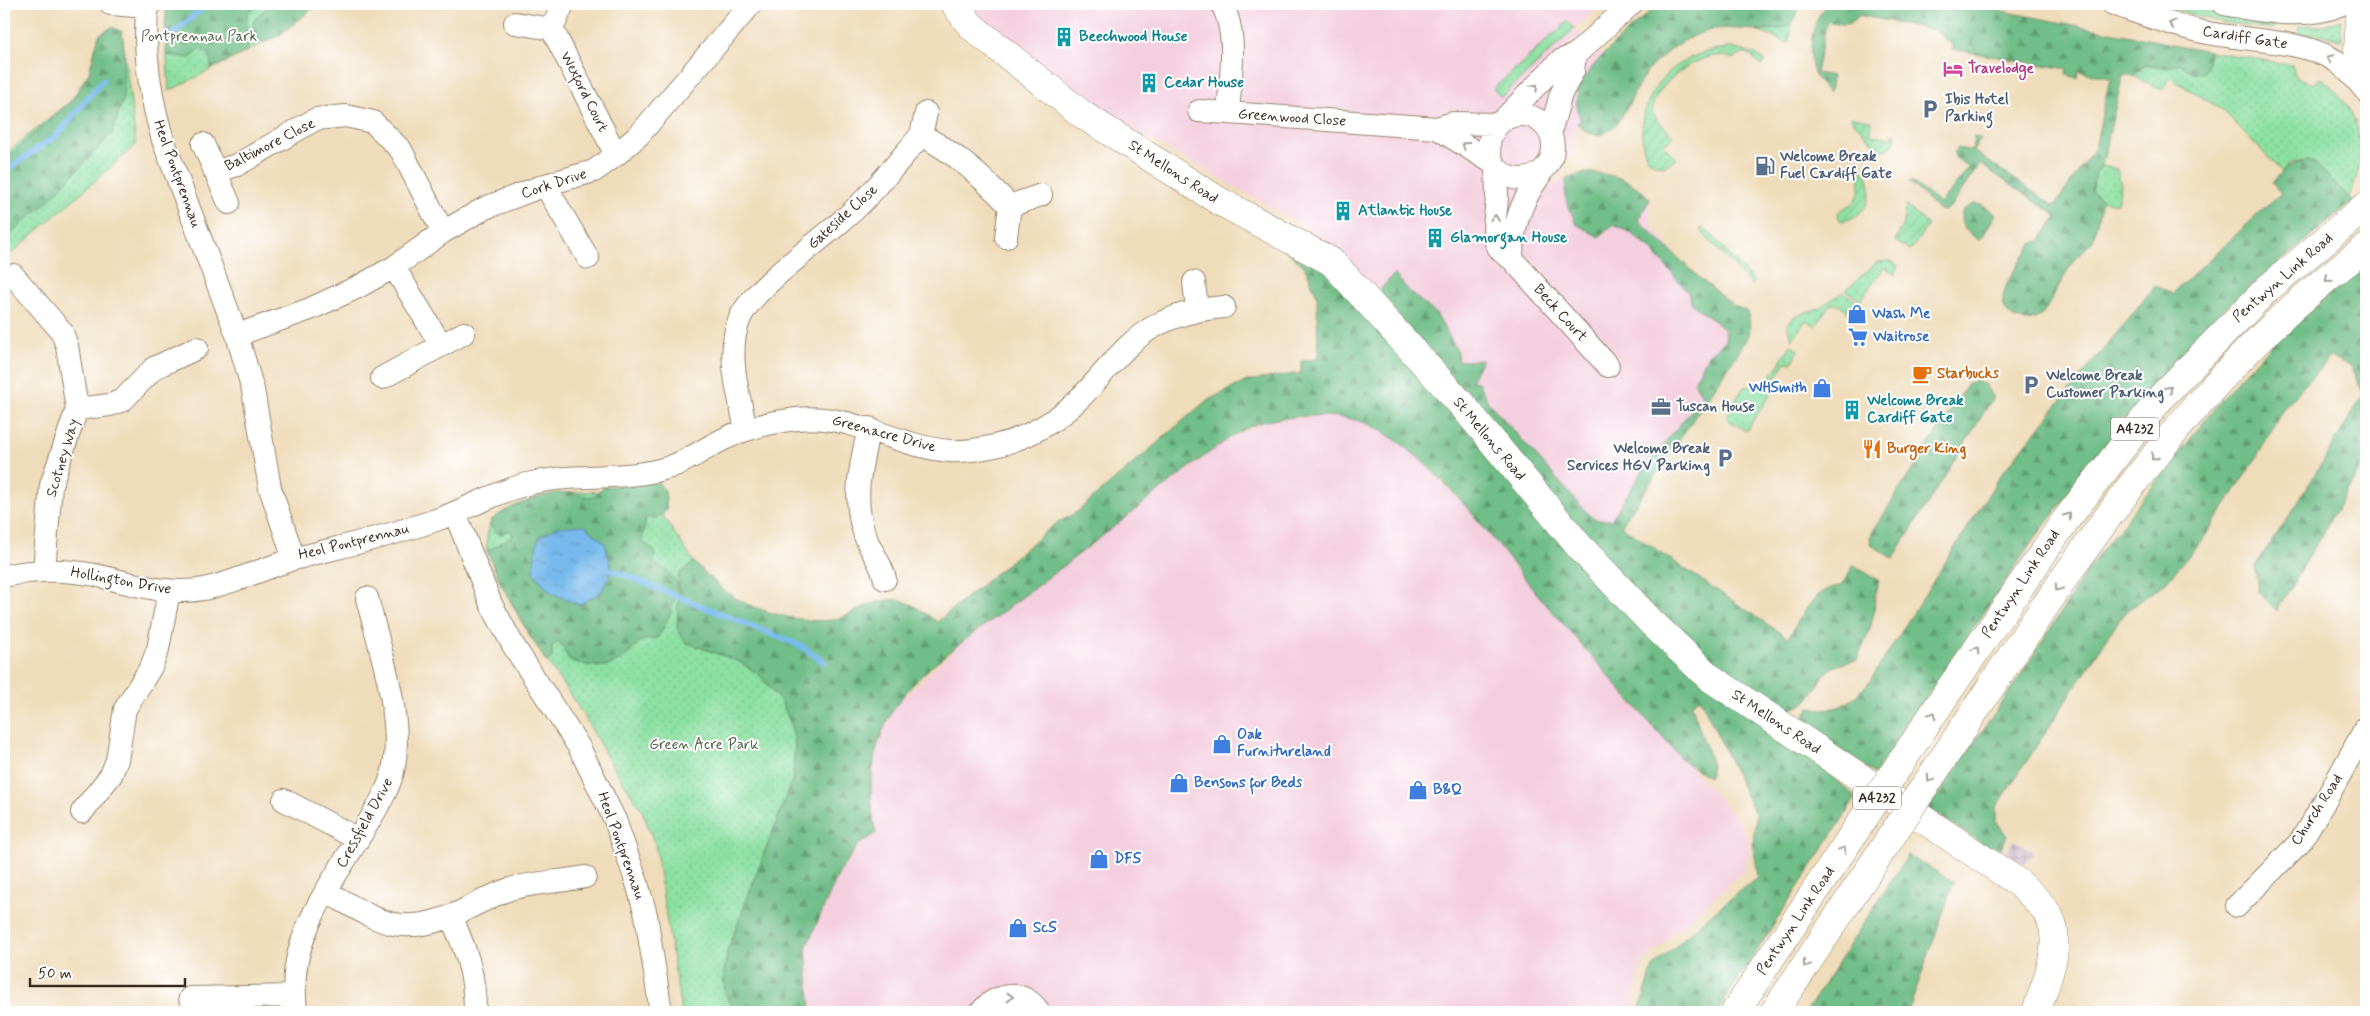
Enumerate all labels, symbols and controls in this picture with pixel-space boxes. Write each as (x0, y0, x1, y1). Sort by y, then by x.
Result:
one-way arrow (2168, 19, 2176, 30)
street label: Cardiff Gate (2201, 21, 2289, 55)
building icon: Beechwood House (1053, 26, 1075, 48)
park label: Pontprennau Park (141, 27, 257, 47)
place label: Beechwood House (1079, 27, 1188, 47)
street label: Wexford Court (553, 48, 613, 137)
one-way arrow (2326, 54, 2335, 64)
hotel icon: Travelodge (1942, 58, 1964, 80)
place label: Travelodge (1968, 59, 2034, 81)
building icon: Cedar House (1138, 72, 1160, 94)
place label: Cedar House (1164, 73, 1244, 93)
one-way arrow (1529, 84, 1538, 93)
place label: Ibis Hotel Parking (1945, 90, 2009, 129)
parking icon: Ibis Hotel Parking (1919, 98, 1941, 120)
street label: Greenwood Close (1237, 104, 1347, 132)
street label: Baltimore Close (221, 114, 319, 176)
street label: Heol Pontprennau (148, 117, 206, 231)
street label: St Mellons Road (1124, 135, 1222, 209)
one-way arrow (1461, 142, 1471, 151)
place label: Welcome Break Fuel Cardiff Gate (1779, 147, 1892, 184)
fuel station icon: Welcome Break Fuel Cardiff Gate (1754, 155, 1776, 177)
street label: Cork Drive (519, 164, 590, 204)
street label: Gateside Close (804, 180, 882, 254)
building icon: Atlantic House (1332, 200, 1354, 222)
place label: Atlantic House (1358, 201, 1452, 221)
one-way arrow (1489, 214, 1500, 222)
building icon: Glamorgan House (1424, 227, 1446, 249)
place label: Glamorgan House (1450, 228, 1567, 250)
street label: Pentwyn Link Road (2229, 229, 2337, 327)
one-way arrow (2325, 273, 2334, 281)
street label: Beck Court (1529, 280, 1591, 346)
shop icon: Wash Me (1846, 303, 1868, 325)
place label: Wash Me (1871, 304, 1931, 324)
supermarket icon: Waitrose (1847, 326, 1869, 348)
place label: Waitrose (1872, 327, 1930, 347)
cafe icon: Starbucks (1911, 363, 1933, 385)
place label: Starbucks (1937, 364, 1999, 384)
place label: Welcome Break Customer Parking (2045, 366, 2164, 404)
parking icon: Welcome Break Customer Parking (2020, 374, 2042, 396)
shop icon: WHSmith (1811, 377, 1833, 399)
place label: WHSmith (1748, 378, 1807, 398)
one-way arrow (2163, 385, 2172, 394)
place label: Welcome Break Cardiff Gate (1866, 391, 1964, 428)
street label: St Mellons Road (1448, 393, 1530, 485)
office icon: Tuscan House (1650, 396, 1672, 418)
place label: Tuscan House (1676, 397, 1755, 417)
building icon: Welcome Break Cardiff Gate (1841, 399, 1863, 421)
street label: Greenacre Drive (830, 410, 938, 458)
street label: Scotney Way (42, 416, 84, 500)
road number: A4232 (2111, 418, 2159, 440)
restaurant icon: Burger King (1861, 438, 1883, 460)
place label: Welcome Break Services HGV Parking (1567, 439, 1710, 477)
place label: Burger King (1887, 439, 1967, 461)
parking icon: Welcome Break Services HGV Parking (1714, 447, 1736, 469)
one-way arrow (2151, 451, 2159, 460)
one-way arrow (2062, 512, 2071, 522)
street label: Heol Pontprennau (296, 519, 412, 565)
street label: Pentwyn Link Road (1977, 526, 2065, 642)
street label: Hollington Drive (69, 562, 173, 601)
one-way arrow (2055, 582, 2064, 592)
one-way arrow (1970, 646, 1979, 656)
street label: St Mellons Road (1728, 685, 1824, 759)
one-way arrow (1926, 711, 1936, 720)
place label: Oak Furnitureland (1237, 725, 1331, 762)
shop icon: Oak Furnitureland (1211, 733, 1233, 755)
park label: Green Acre Park (649, 735, 759, 755)
street label: Church Road (2286, 770, 2348, 850)
shop icon: Bensons for Beds (1168, 772, 1190, 794)
place label: Bensons for Beds (1194, 773, 1302, 795)
street label: Cressfield Drive (332, 774, 398, 872)
one-way arrow (1926, 774, 1936, 783)
shop icon: B&Q (1407, 779, 1429, 801)
place label: B&Q (1433, 780, 1462, 800)
road number: A4232 (1853, 786, 1901, 810)
street label: Heol Pontprennau (592, 789, 650, 903)
one-way arrow (1837, 846, 1846, 856)
shop icon: DFS (1088, 848, 1110, 870)
place label: DFS (1114, 849, 1142, 869)
street label: Pentwyn Link Road (1752, 863, 1840, 979)
shop icon: ScS (1007, 917, 1029, 939)
place label: ScS (1033, 918, 1057, 938)
scale bar (30, 956, 185, 988)
one-way arrow (1803, 958, 1812, 968)
text: 50 m (38, 964, 72, 984)
one-way arrow (1006, 992, 1014, 1002)

